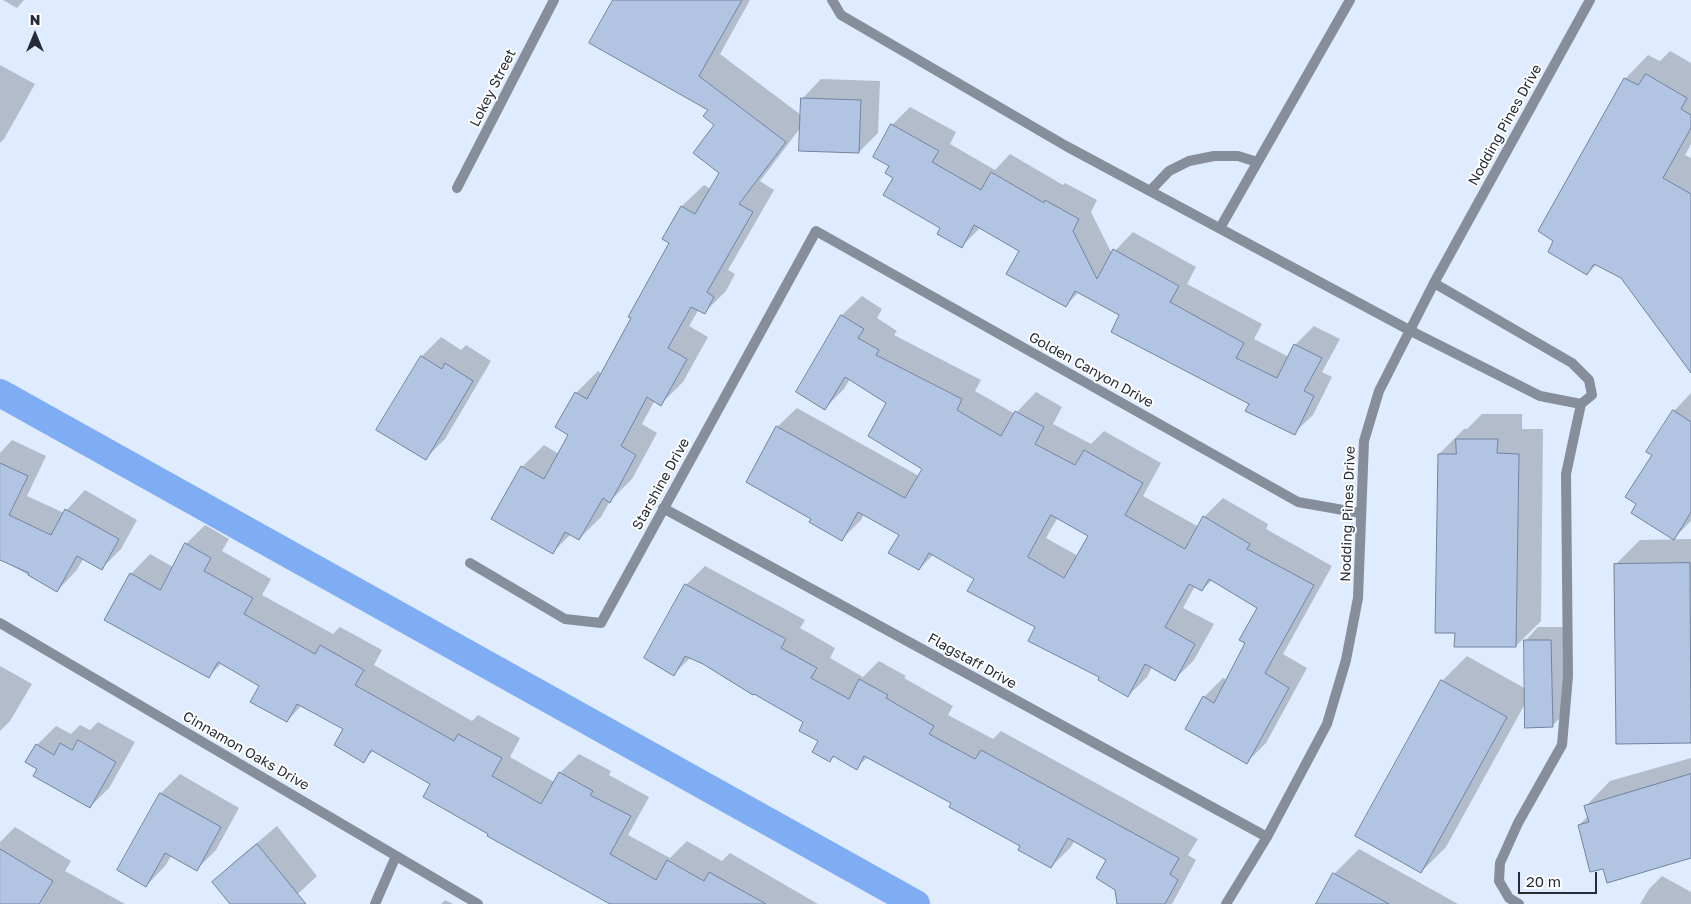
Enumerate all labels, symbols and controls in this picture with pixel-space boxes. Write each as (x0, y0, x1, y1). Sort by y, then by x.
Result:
north arrow (10, 10, 60, 60)
text: N (30, 11, 40, 28)
street label: Lokey Street (466, 47, 520, 129)
street label: Nodding Pines Drive (1465, 61, 1545, 189)
street label: Golden Canyon Drive (1026, 329, 1156, 411)
street label: Starshine Drive (629, 435, 693, 533)
street label: Nodding Pines Drive (1337, 446, 1359, 582)
street label: Flagstaff Drive (925, 630, 1019, 692)
street label: Cinnamon Oaks Drive (180, 708, 312, 794)
scale bar (1521, 862, 1600, 894)
text: 20 m (1526, 872, 1561, 890)

